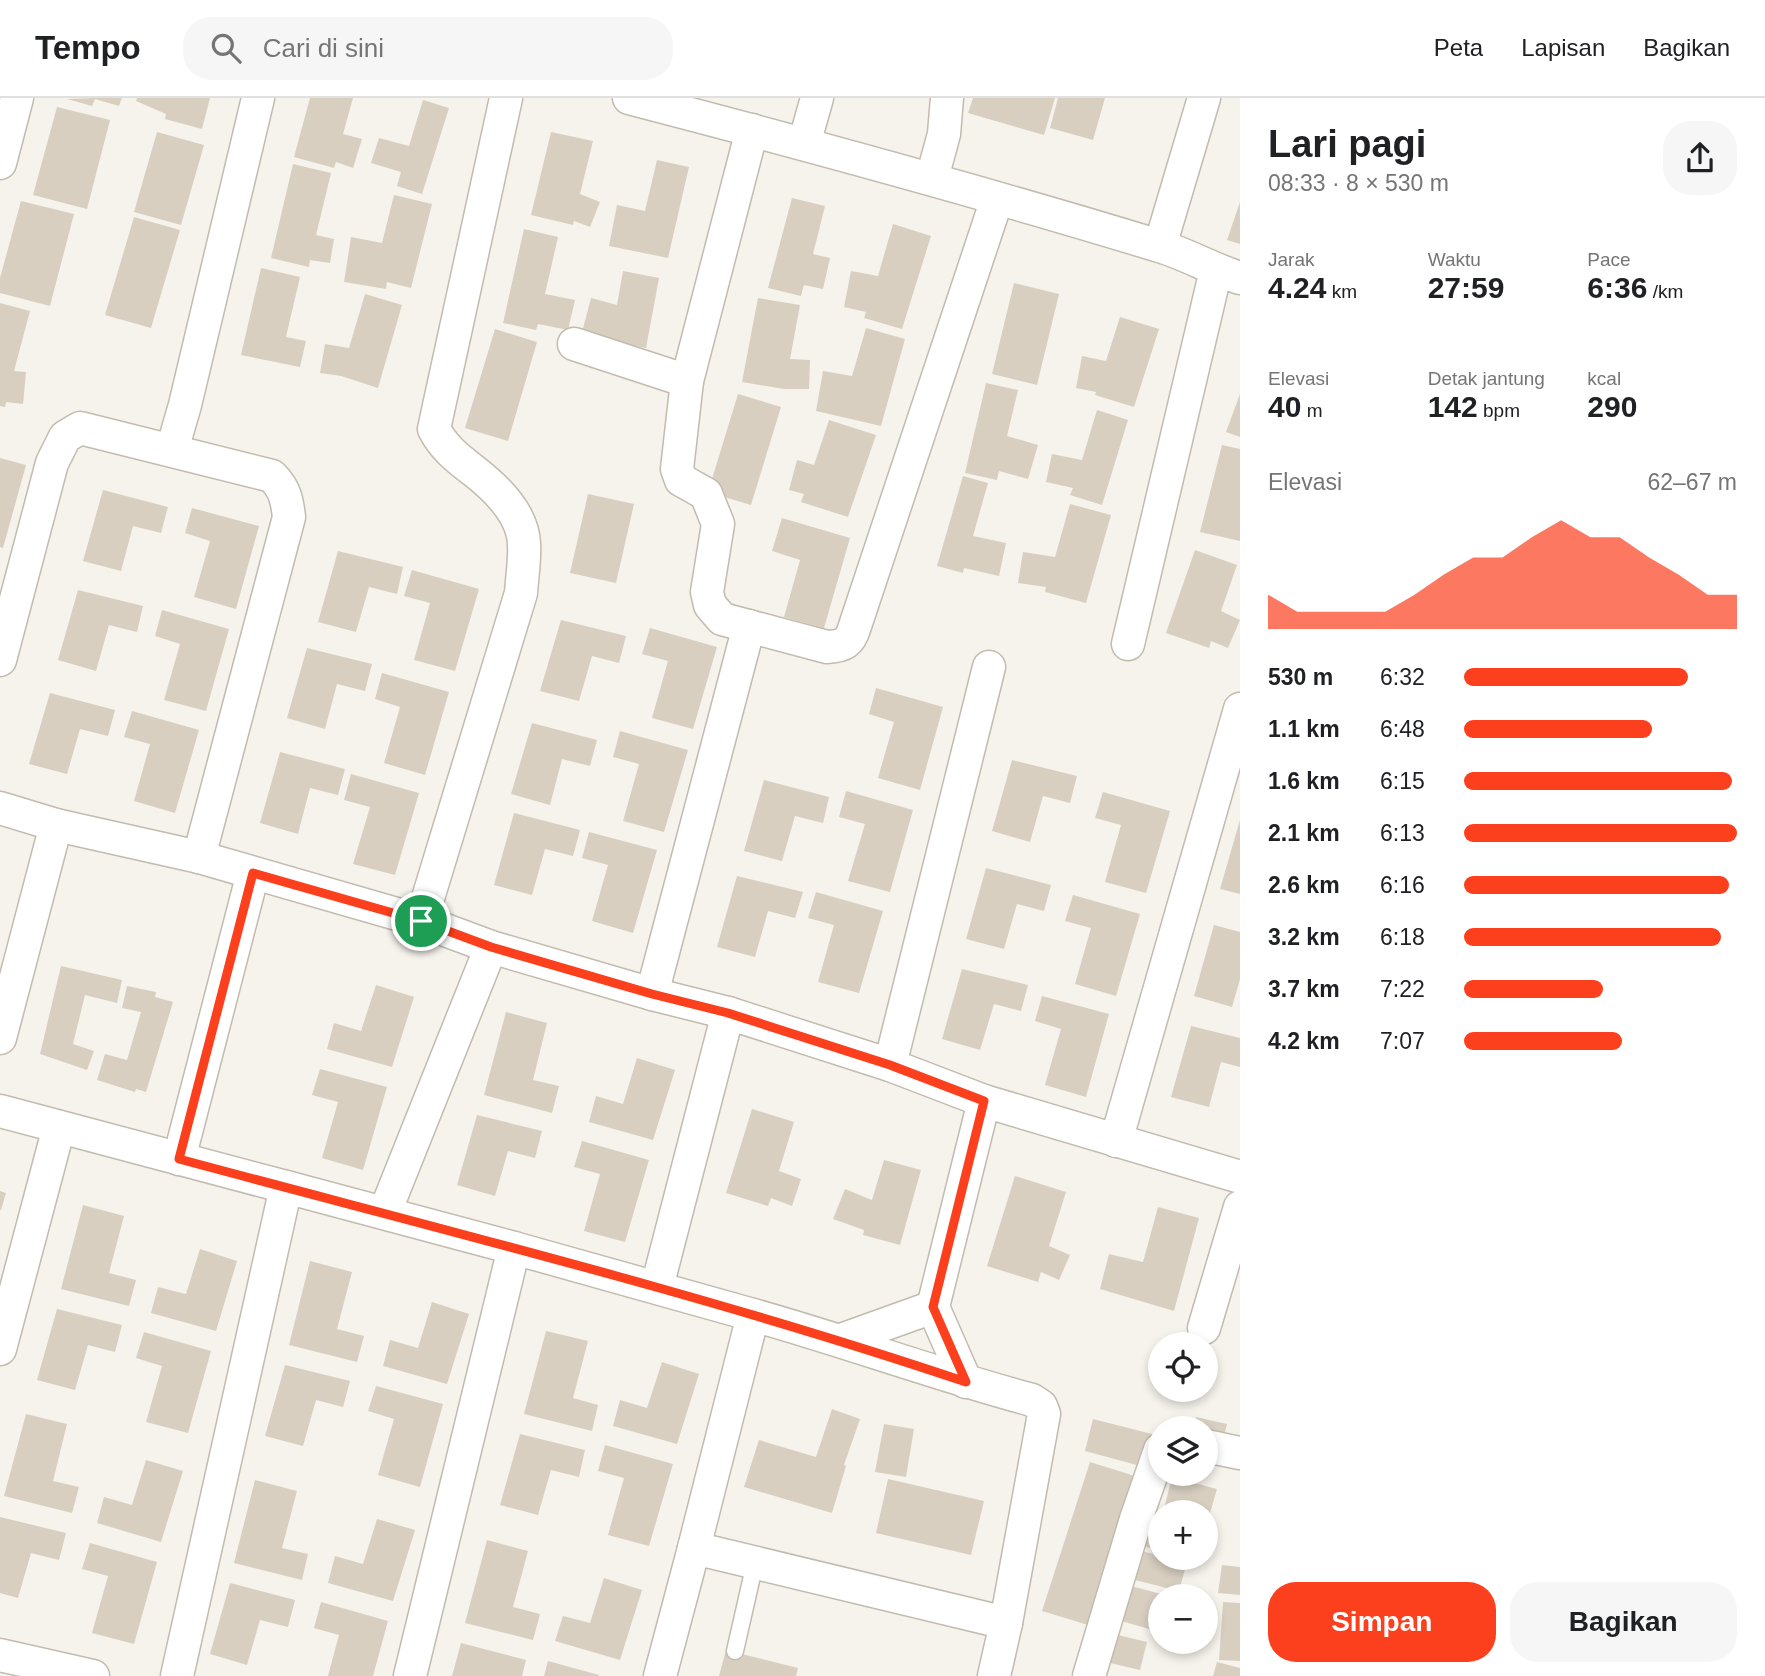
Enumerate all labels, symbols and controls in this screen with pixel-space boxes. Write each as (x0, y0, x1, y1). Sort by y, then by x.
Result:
search box (183, 17, 673, 80)
text: Tempo (35, 29, 141, 66)
icon: search (207, 29, 245, 67)
text: Cari di sini (263, 33, 384, 63)
text: Peta (1434, 34, 1483, 61)
text: Lapisan (1521, 34, 1605, 61)
text: Bagikan (1643, 34, 1730, 61)
button: share (1663, 121, 1737, 195)
text: Lari pagi (1268, 123, 1426, 165)
text: 08:33 · 8 × 530 m (1268, 170, 1449, 196)
text: Jarak (1268, 249, 1314, 270)
text: Waktu (1428, 249, 1481, 270)
text: Pace (1587, 249, 1631, 270)
text: 4.24 (1268, 271, 1326, 304)
text: 27:59 (1428, 271, 1504, 304)
text: 6:36 (1587, 271, 1647, 304)
text: km (1326, 281, 1357, 302)
text: /km (1647, 281, 1683, 302)
text: Elevasi (1268, 368, 1329, 389)
text: Detak jantung (1428, 368, 1545, 389)
text: kcal (1587, 368, 1621, 389)
text: 40 (1268, 390, 1301, 423)
text: 142 (1428, 390, 1478, 423)
text: 290 (1587, 390, 1637, 423)
text: m (1301, 400, 1322, 421)
text: bpm (1478, 400, 1520, 421)
text: Elevasi (1268, 469, 1342, 495)
text: 62–67 m (1647, 469, 1737, 495)
text: 530 m (1268, 664, 1333, 690)
text: 6:32 (1380, 664, 1425, 690)
text: 1.1 km (1268, 716, 1340, 742)
text: 6:48 (1380, 716, 1425, 742)
text: 1.6 km (1268, 768, 1340, 794)
text: 6:15 (1380, 768, 1425, 794)
text: 2.1 km (1268, 820, 1340, 846)
text: 6:13 (1380, 820, 1425, 846)
text: 2.6 km (1268, 872, 1340, 898)
text: 6:16 (1380, 872, 1425, 898)
pin (391, 891, 451, 951)
icon: arrive (402, 902, 440, 940)
text: 3.2 km (1268, 924, 1340, 950)
text: 6:18 (1380, 924, 1425, 950)
text: 3.7 km (1268, 976, 1340, 1002)
text: 7:22 (1380, 976, 1425, 1002)
text: 4.2 km (1268, 1028, 1340, 1054)
text: 7:07 (1380, 1028, 1425, 1054)
map controls (1148, 1332, 1218, 1654)
button: locate (1148, 1332, 1218, 1402)
button: layers (1148, 1416, 1218, 1486)
button: + (1148, 1500, 1218, 1570)
button: Simpan (1268, 1582, 1496, 1662)
button: Bagikan (1510, 1582, 1737, 1662)
button: − (1148, 1584, 1218, 1654)

